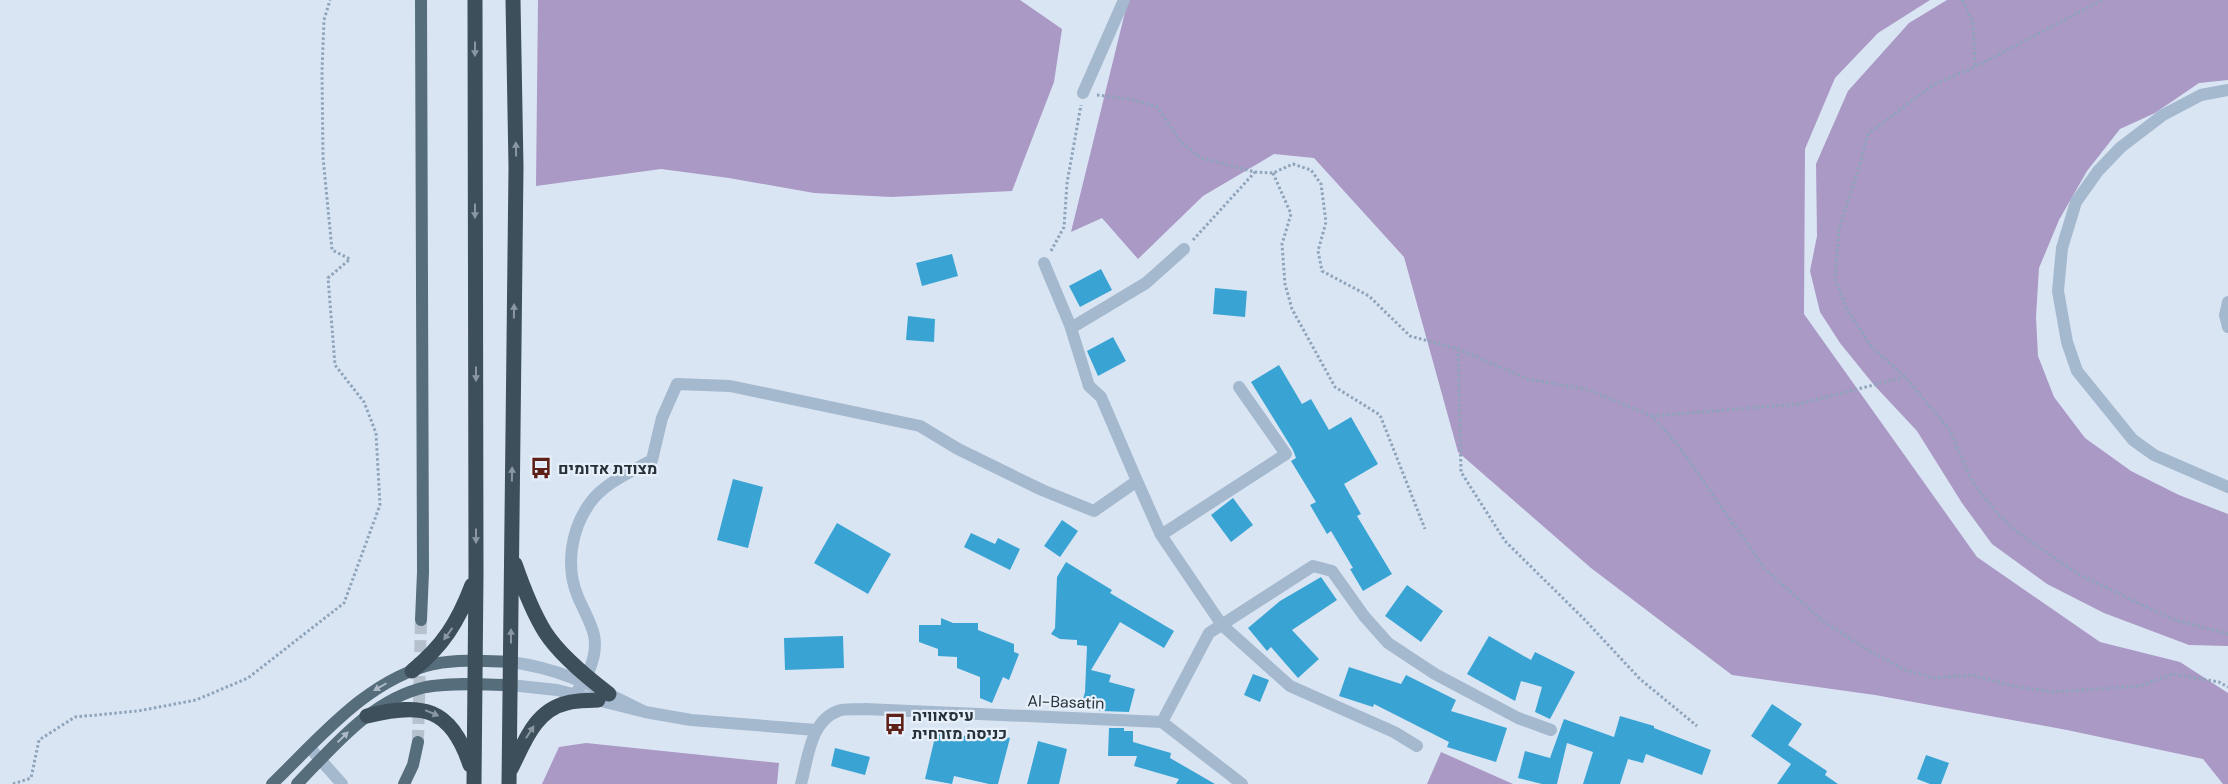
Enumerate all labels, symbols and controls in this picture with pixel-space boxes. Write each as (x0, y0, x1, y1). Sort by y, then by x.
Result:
one-way arrow (471, 41, 479, 57)
one-way arrow (512, 140, 520, 156)
one-way arrow (471, 203, 479, 219)
one-way arrow (511, 303, 519, 319)
one-way arrow (472, 366, 480, 382)
bus stop icon: מצודת אדומים (528, 455, 554, 481)
place label: מצודת אדומים (558, 458, 657, 479)
one-way arrow (509, 465, 517, 481)
one-way arrow (472, 528, 480, 544)
one-way arrow (443, 627, 454, 640)
one-way arrow (507, 628, 515, 644)
one-way arrow (373, 683, 386, 692)
street label: Al-Basatin (1027, 690, 1105, 714)
place label: עיסאוויה כניסה מזרחית (912, 705, 1007, 744)
one-way arrow (425, 710, 439, 718)
bus stop icon: עיסאוויה כניסה מזרחית (882, 711, 908, 737)
one-way arrow (526, 725, 535, 739)
one-way arrow (337, 731, 349, 743)

